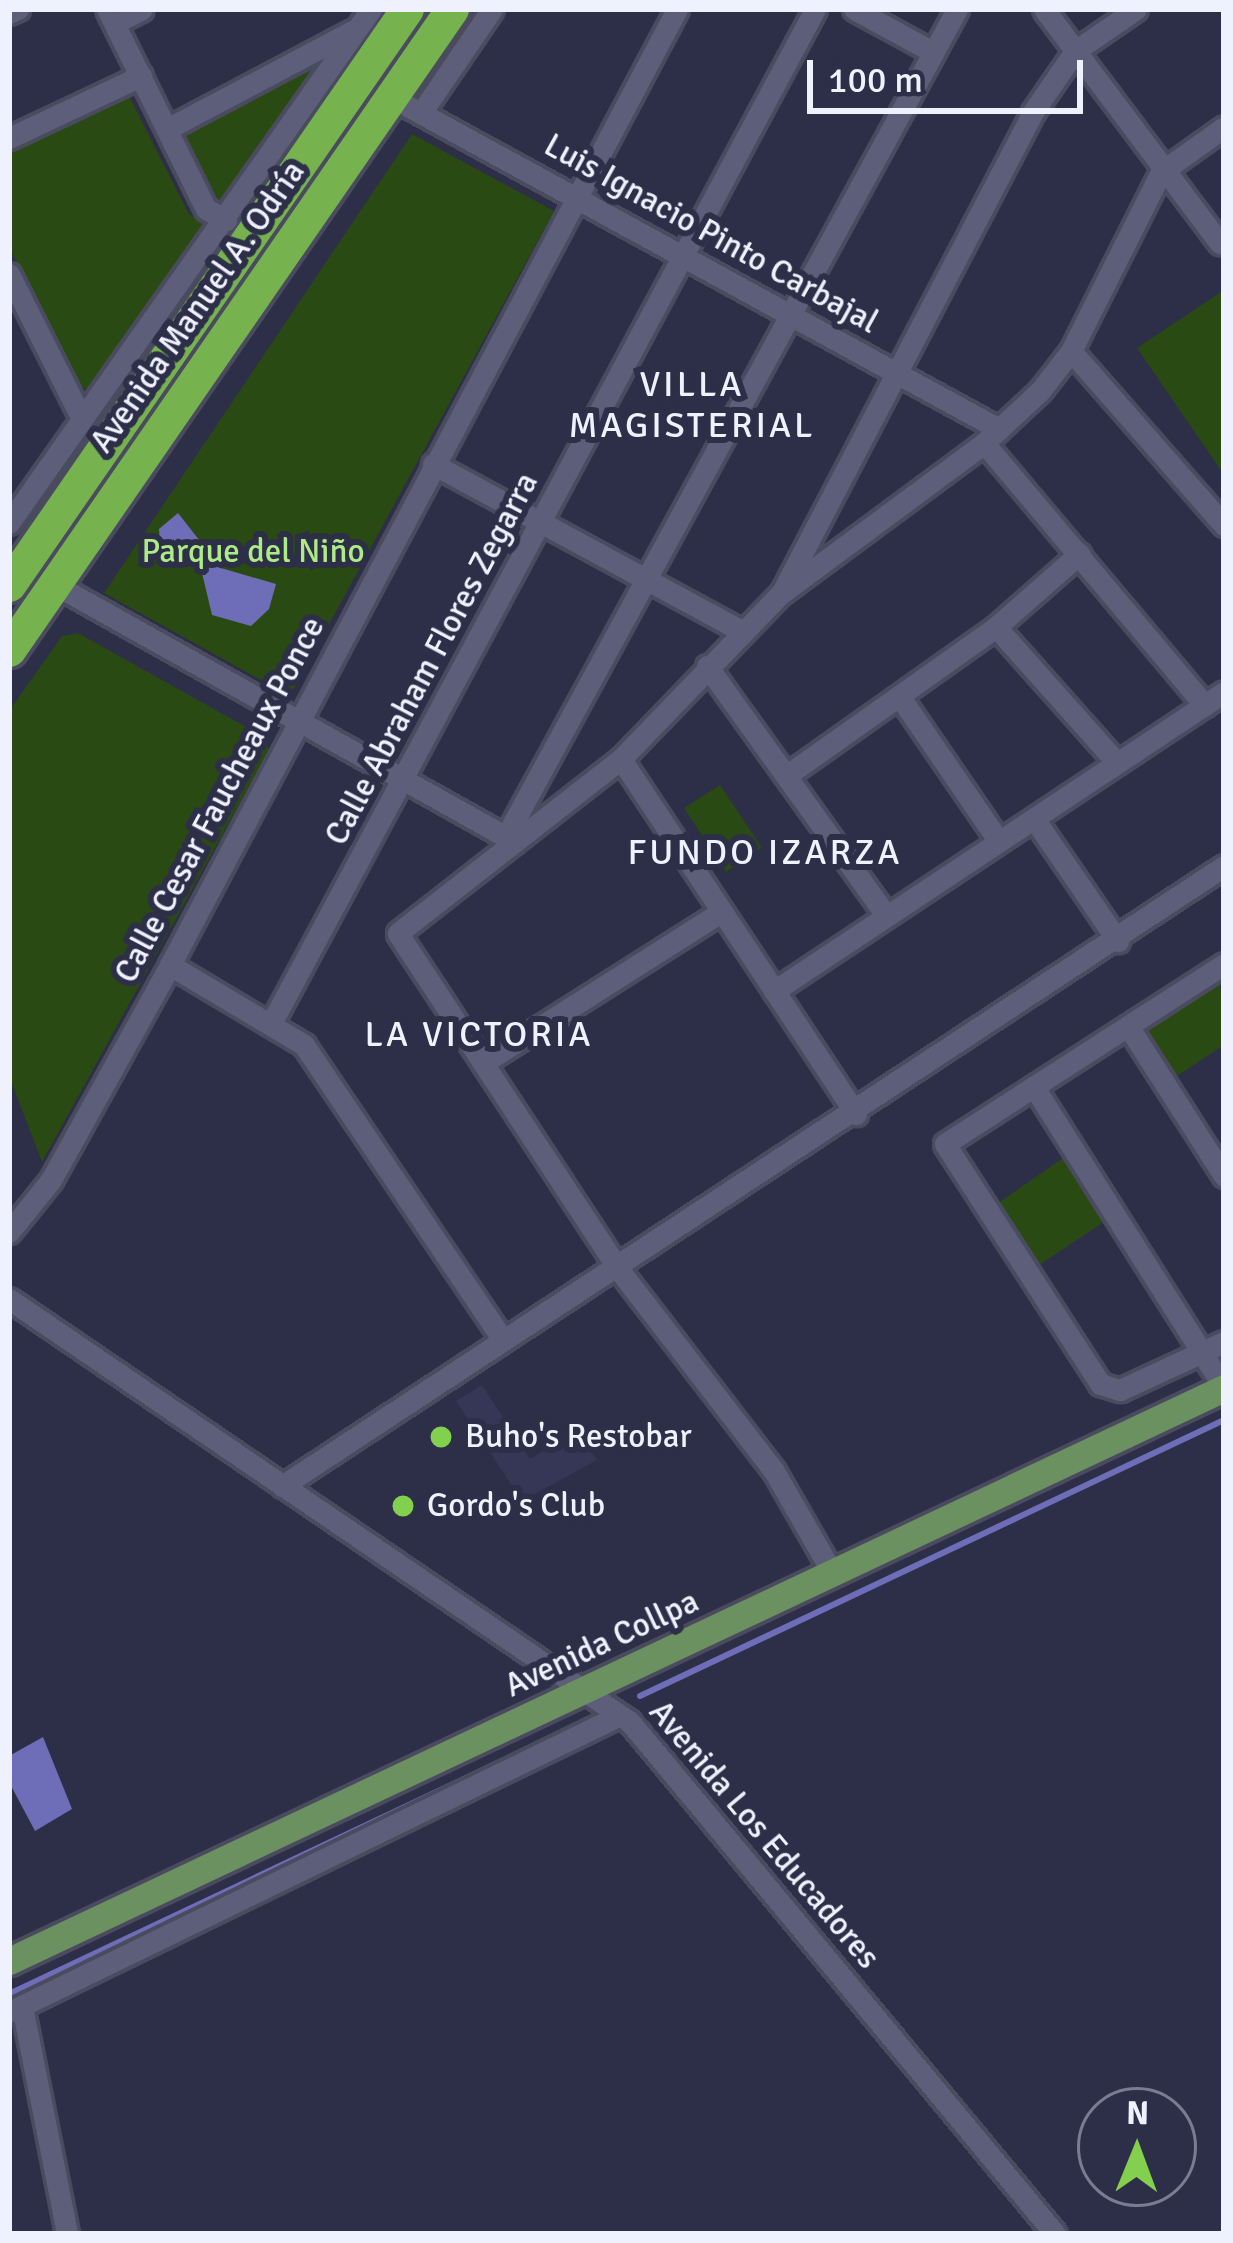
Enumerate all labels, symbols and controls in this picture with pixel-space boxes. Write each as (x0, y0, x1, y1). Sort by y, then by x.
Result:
scale bar (813, 36, 1089, 110)
text: 100 m (828, 58, 923, 103)
street label: Luis Ignacio Pinto Carbajal (537, 126, 885, 342)
street label: Avenida Manuel A. Odría (82, 154, 314, 460)
district label: VILLA MAGISTERIAL (568, 362, 816, 447)
street label: Calle Abraham Flores Zegarra (317, 466, 547, 852)
park label: Parque del Niño (141, 532, 365, 572)
street label: Calle Cesar Faucheaux Ponce (107, 610, 333, 990)
district label: FUNDO IZARZA (628, 831, 902, 875)
district label: LA VICTORIA (365, 1013, 593, 1057)
place label: Buho's Restobar (465, 1417, 692, 1457)
marker: Buho's Restobar (428, 1424, 454, 1450)
place label: Gordo's Club (427, 1486, 605, 1526)
marker: Gordo's Club (390, 1493, 416, 1519)
street label: Avenida Collpa (499, 1582, 705, 1706)
street label: Avenida Los Educadores (640, 1693, 888, 1977)
north arrow (1077, 2087, 1197, 2207)
text: N (1126, 2093, 1149, 2134)

